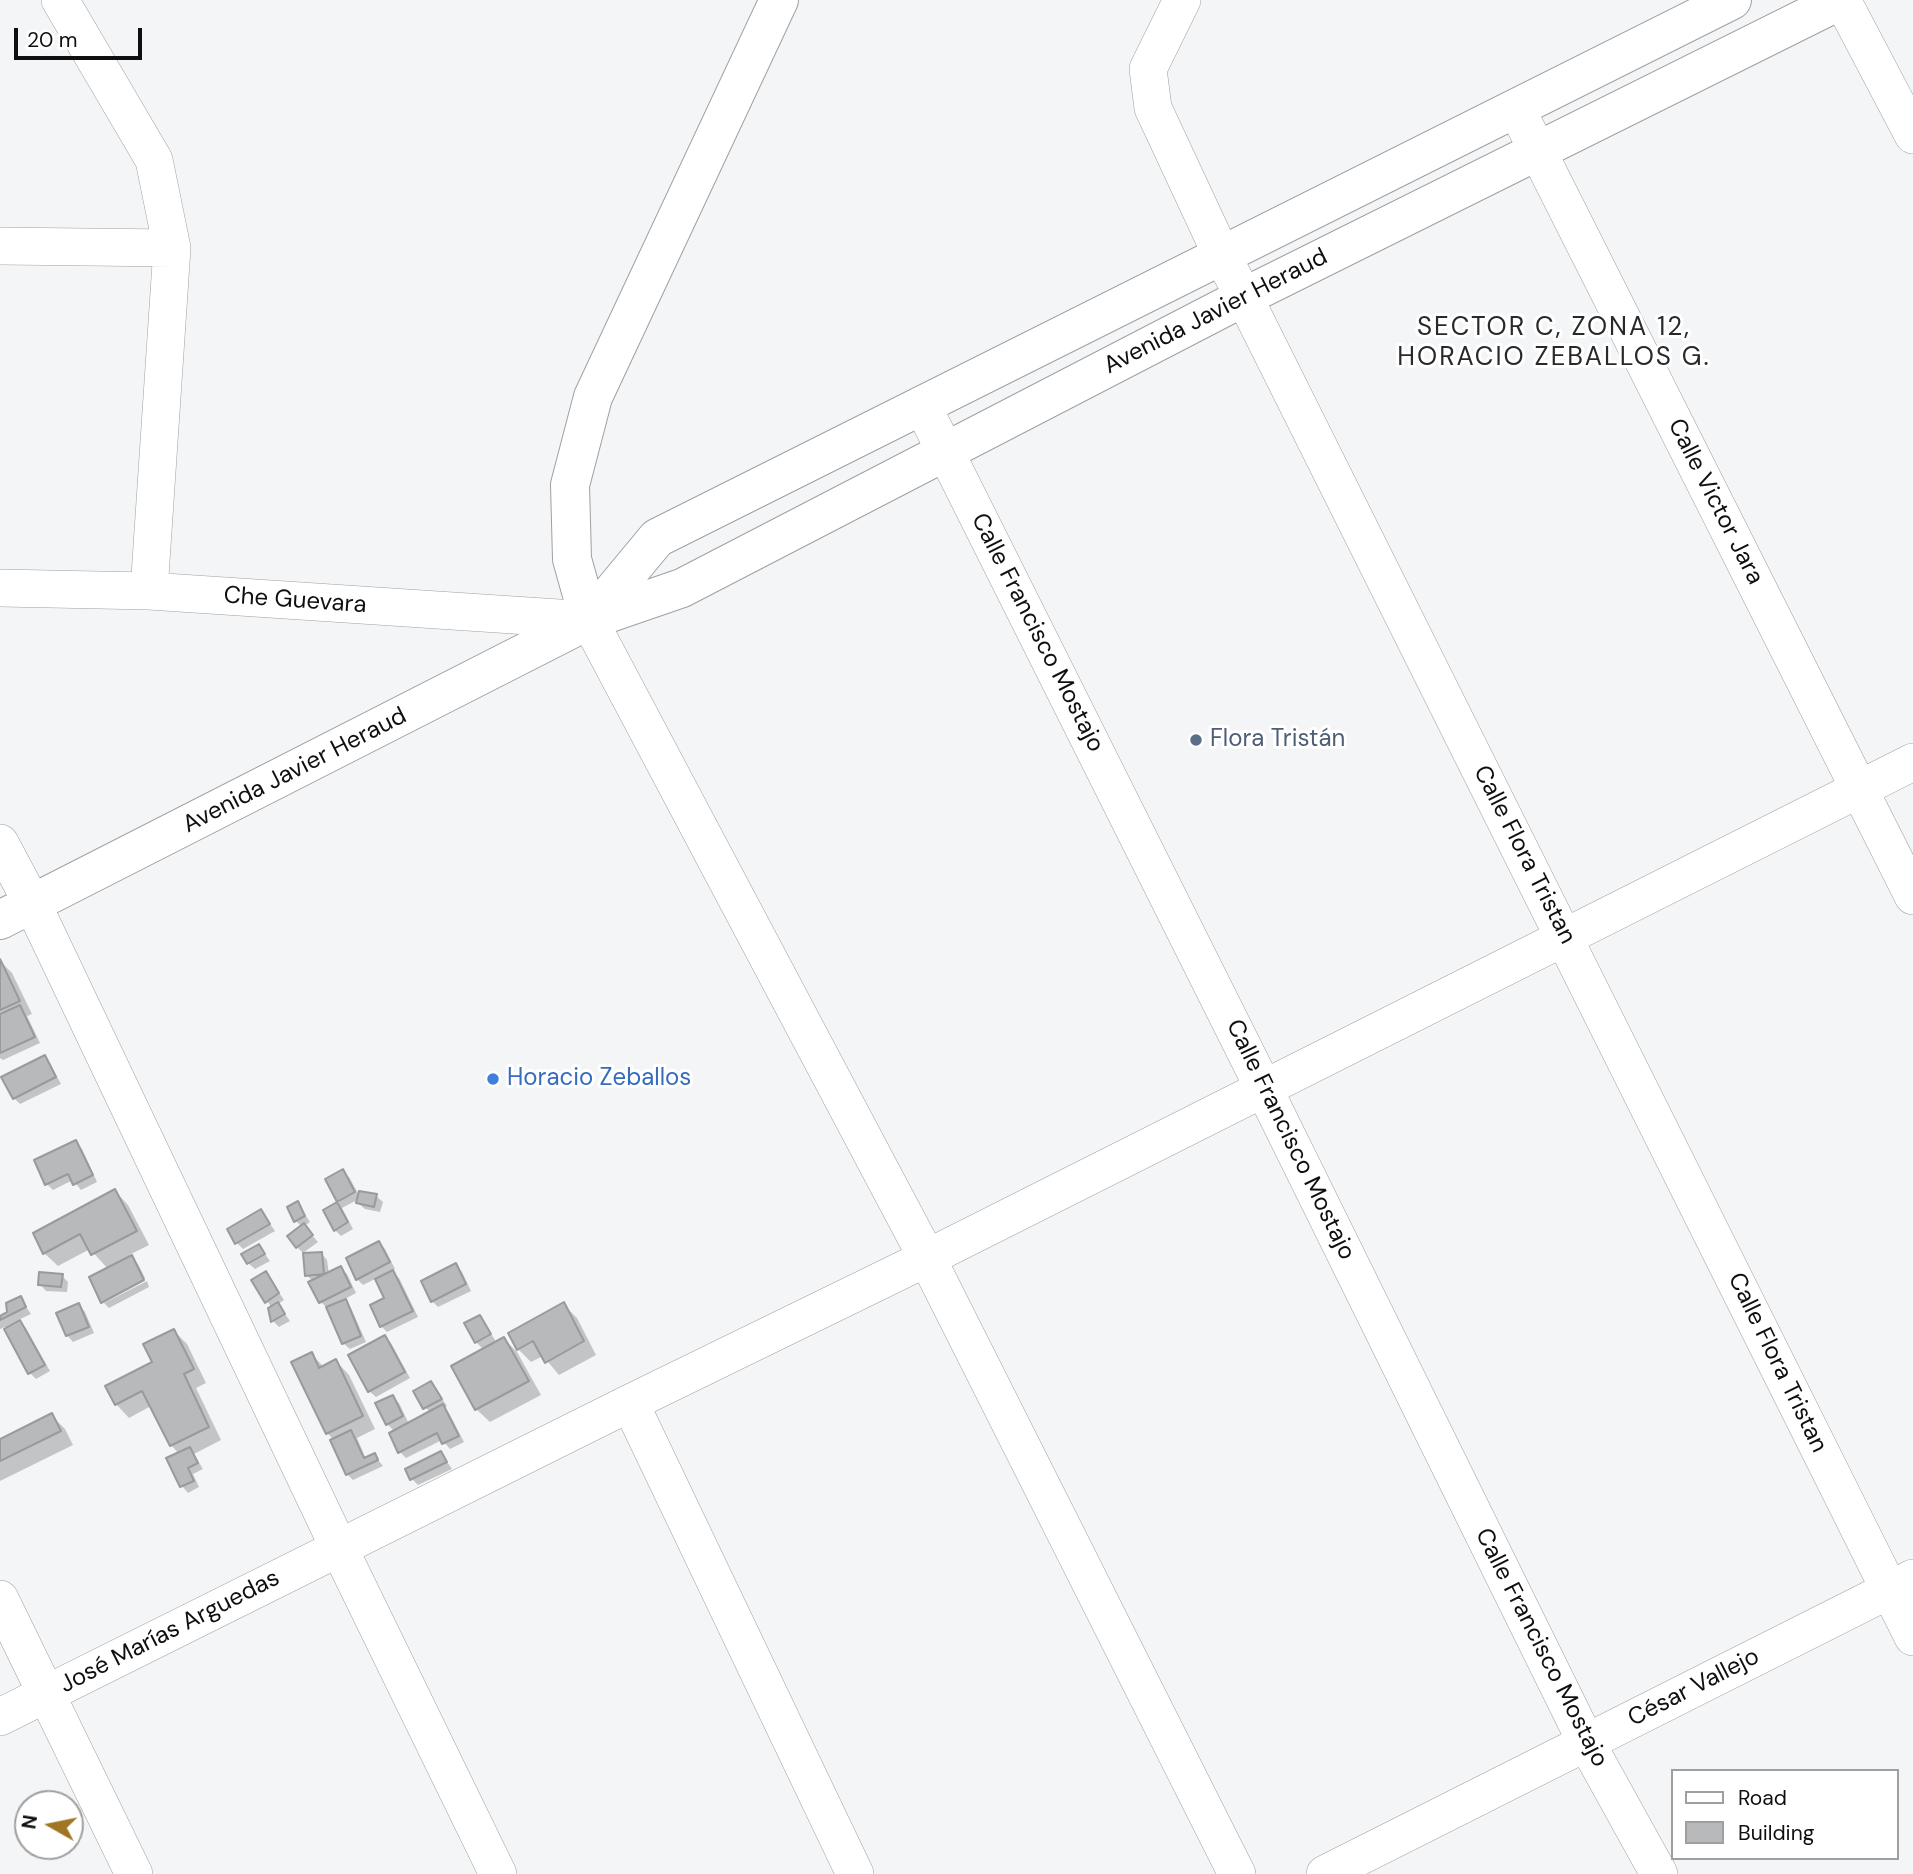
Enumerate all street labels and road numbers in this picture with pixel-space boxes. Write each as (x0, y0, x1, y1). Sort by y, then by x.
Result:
street label: Avenida Javier Heraud (1099, 243, 1333, 381)
street label: Calle Victor Jara (1661, 414, 1769, 590)
street label: Calle Francisco Mostajo (964, 509, 1110, 757)
street label: Che Guevara (223, 582, 367, 620)
street label: Avenida Javier Heraud (178, 702, 412, 840)
street label: Calle Flora Tristan (1467, 761, 1581, 949)
street label: Calle Francisco Mostajo (1219, 1015, 1361, 1265)
street label: Calle Flora Tristan (1721, 1269, 1833, 1457)
street label: Calle Francisco Mostajo (1468, 1524, 1614, 1772)
street label: José Marías Arguedas (55, 1564, 285, 1700)
street label: César Vallejo (1624, 1643, 1764, 1733)

